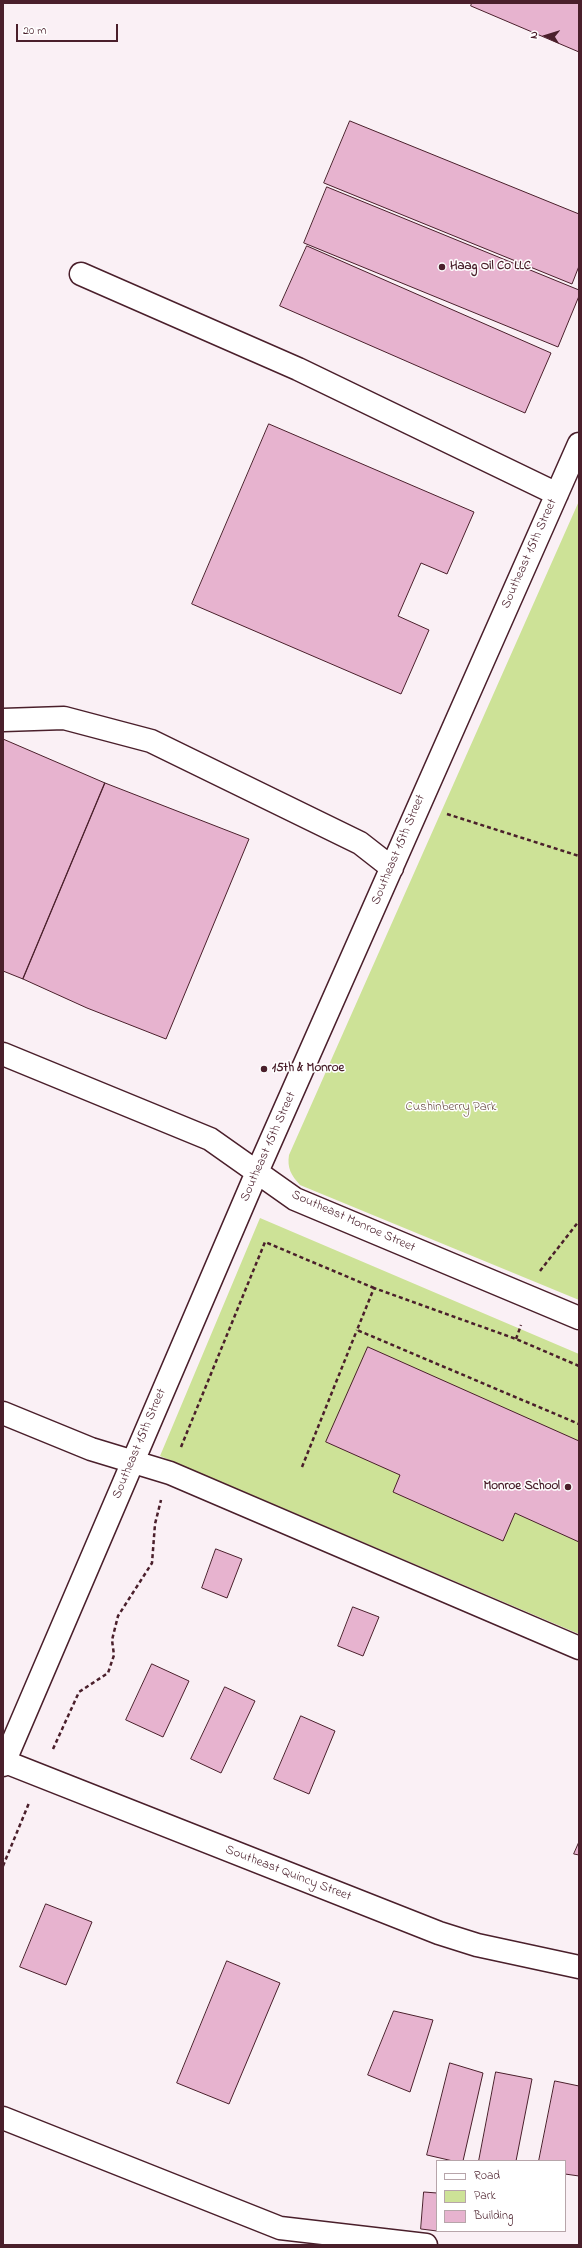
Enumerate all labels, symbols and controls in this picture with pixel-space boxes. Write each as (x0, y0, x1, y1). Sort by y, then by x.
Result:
scale bar (18, 16, 120, 42)
north arrow (526, 16, 566, 56)
text: 20 m (23, 22, 46, 40)
text: N (526, 31, 542, 39)
place label: Haag Oil Co LLC (450, 259, 531, 275)
marker: Haag Oil Co LLC (437, 262, 447, 272)
street label: Southeast 15th Street (499, 497, 561, 611)
street label: Southeast 15th Street (369, 793, 429, 907)
place label: 15th & Monroe (272, 1061, 344, 1077)
marker: 15th & Monroe (259, 1064, 269, 1074)
street label: Southeast 15th Street (238, 1090, 300, 1204)
park label: Cushinberry Park (406, 1100, 496, 1116)
street label: Southeast Monroe Street (289, 1188, 417, 1256)
street label: Southeast 15th Street (110, 1387, 170, 1501)
place label: Monroe School (483, 1479, 560, 1495)
marker: Monroe School (563, 1482, 573, 1492)
street label: Southeast Quincy Street (223, 1843, 353, 1905)
legend (436, 2160, 566, 2232)
text: Road (474, 2167, 500, 2185)
text: Park (474, 2187, 496, 2205)
text: Building (474, 2207, 513, 2225)

